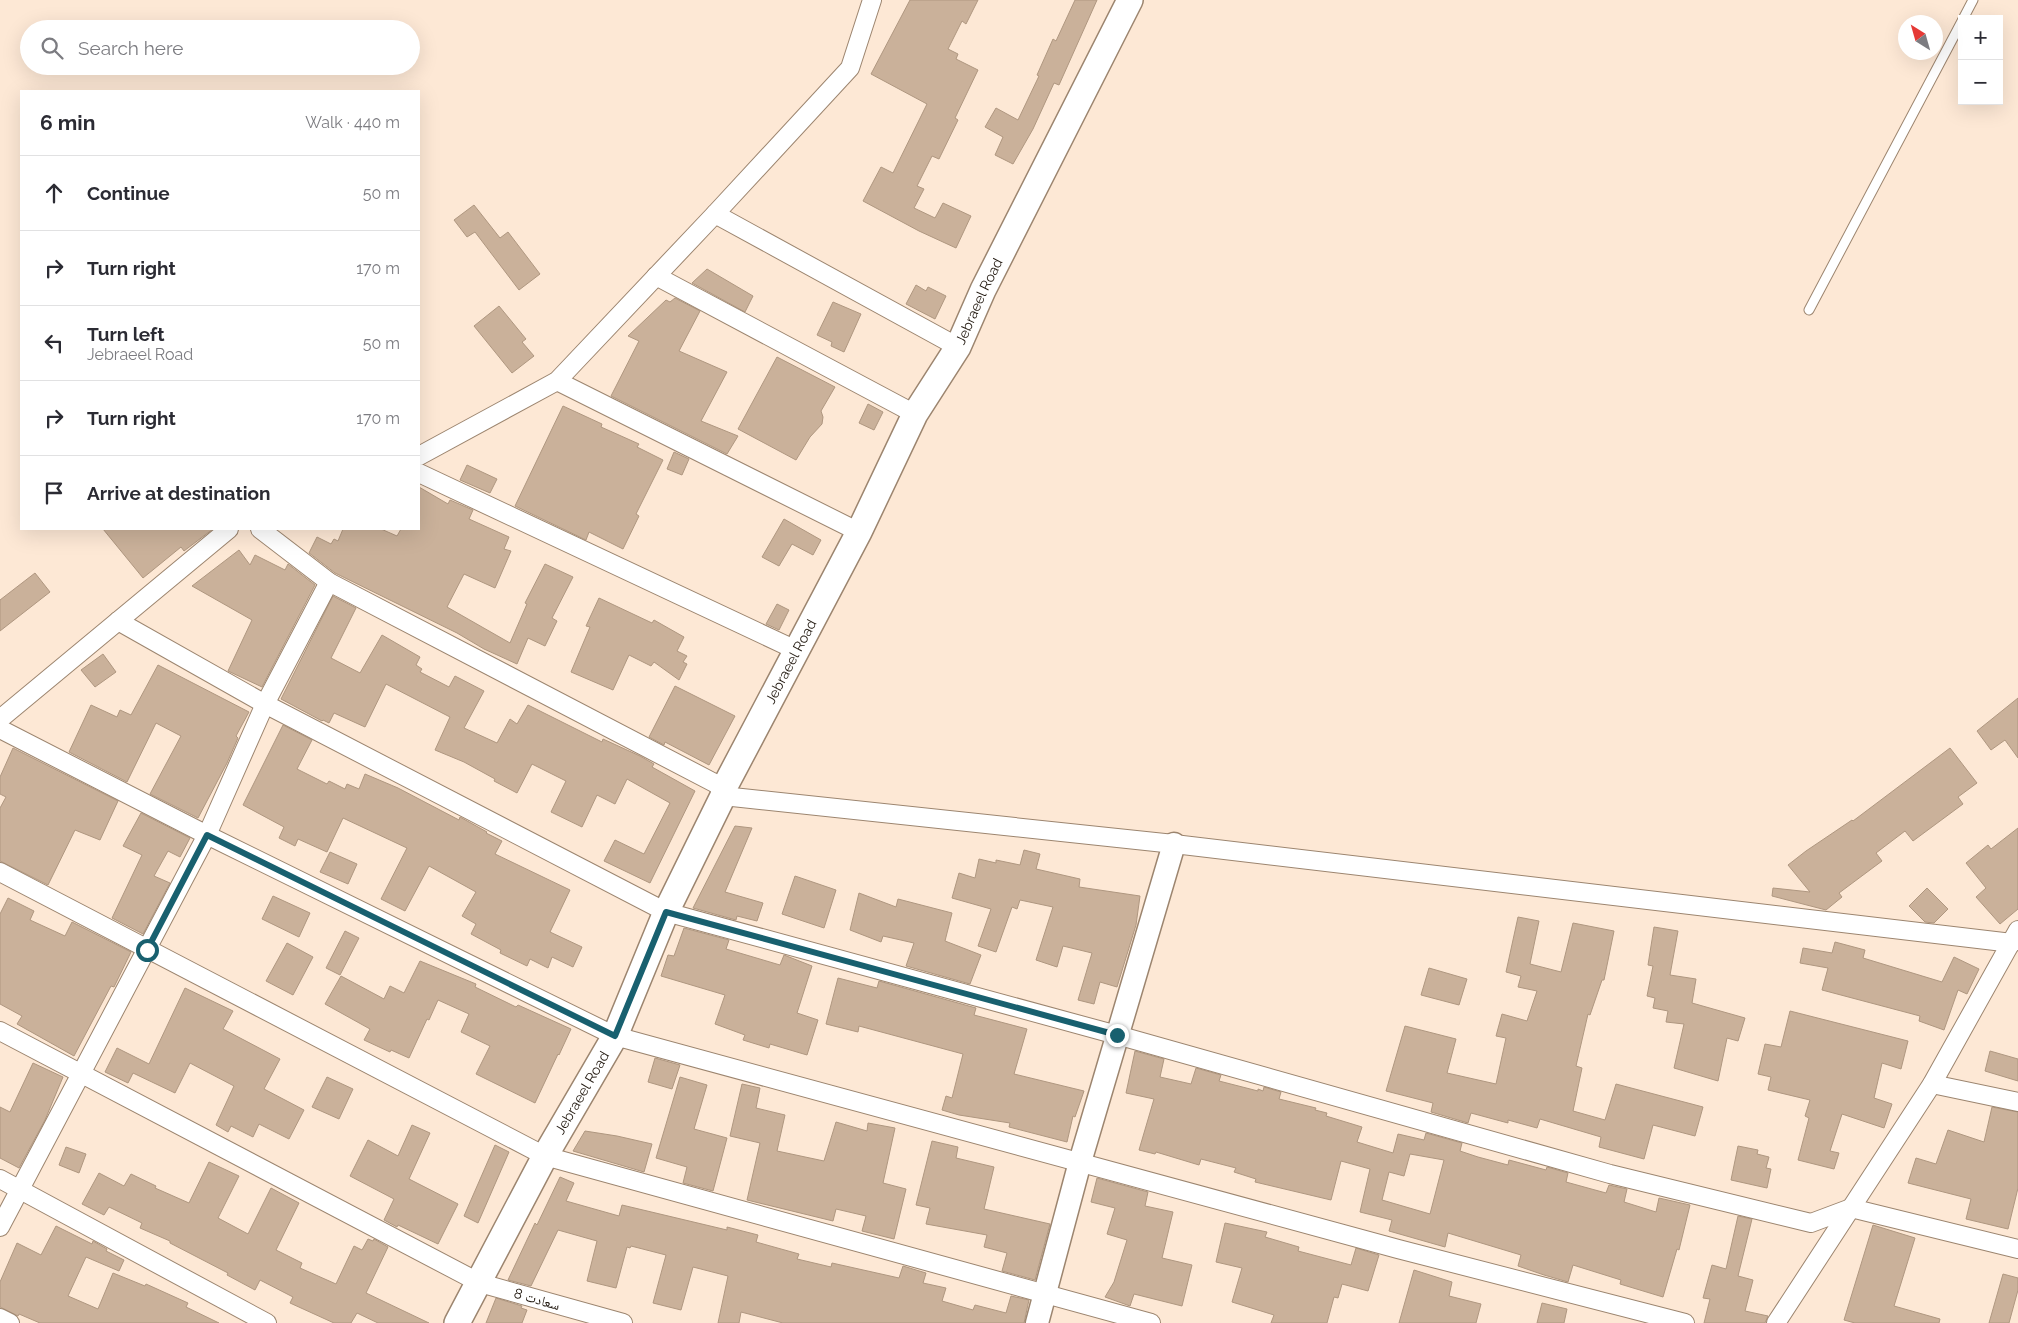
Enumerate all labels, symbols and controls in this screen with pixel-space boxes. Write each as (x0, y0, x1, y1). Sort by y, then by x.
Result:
north arrow (1898, 15, 1943, 60)
map controls (1958, 15, 2003, 105)
button: + (1958, 15, 2003, 60)
search box (20, 20, 420, 75)
icon: search (38, 34, 66, 62)
text: Search here (78, 37, 184, 59)
button: − (1958, 60, 2003, 105)
text: 6 min (40, 110, 95, 135)
text: Walk · 440 m (305, 113, 400, 132)
icon: ahead (40, 179, 68, 207)
text: Continue (87, 182, 170, 204)
text: 50 m (363, 184, 400, 203)
icon: right (40, 254, 68, 282)
street label: Jebraeel Road (952, 256, 1006, 347)
text: Turn right (87, 257, 176, 279)
text: 170 m (356, 259, 400, 278)
text: Turn left (87, 323, 164, 345)
icon: left (40, 329, 68, 357)
text: 50 m (363, 334, 400, 353)
text: Jebraeel Road (87, 345, 193, 364)
icon: right (40, 404, 68, 432)
text: Turn right (87, 407, 176, 429)
text: 170 m (356, 409, 400, 428)
icon: arrive (40, 479, 68, 507)
text: Arrive at destination (87, 482, 271, 504)
street label: Jebraeel Road (762, 617, 819, 706)
route start (136, 939, 159, 962)
route end (1106, 1024, 1129, 1047)
street label: Jebraeel Road (552, 1049, 612, 1137)
street label: سعادت 8 (512, 1285, 562, 1313)

